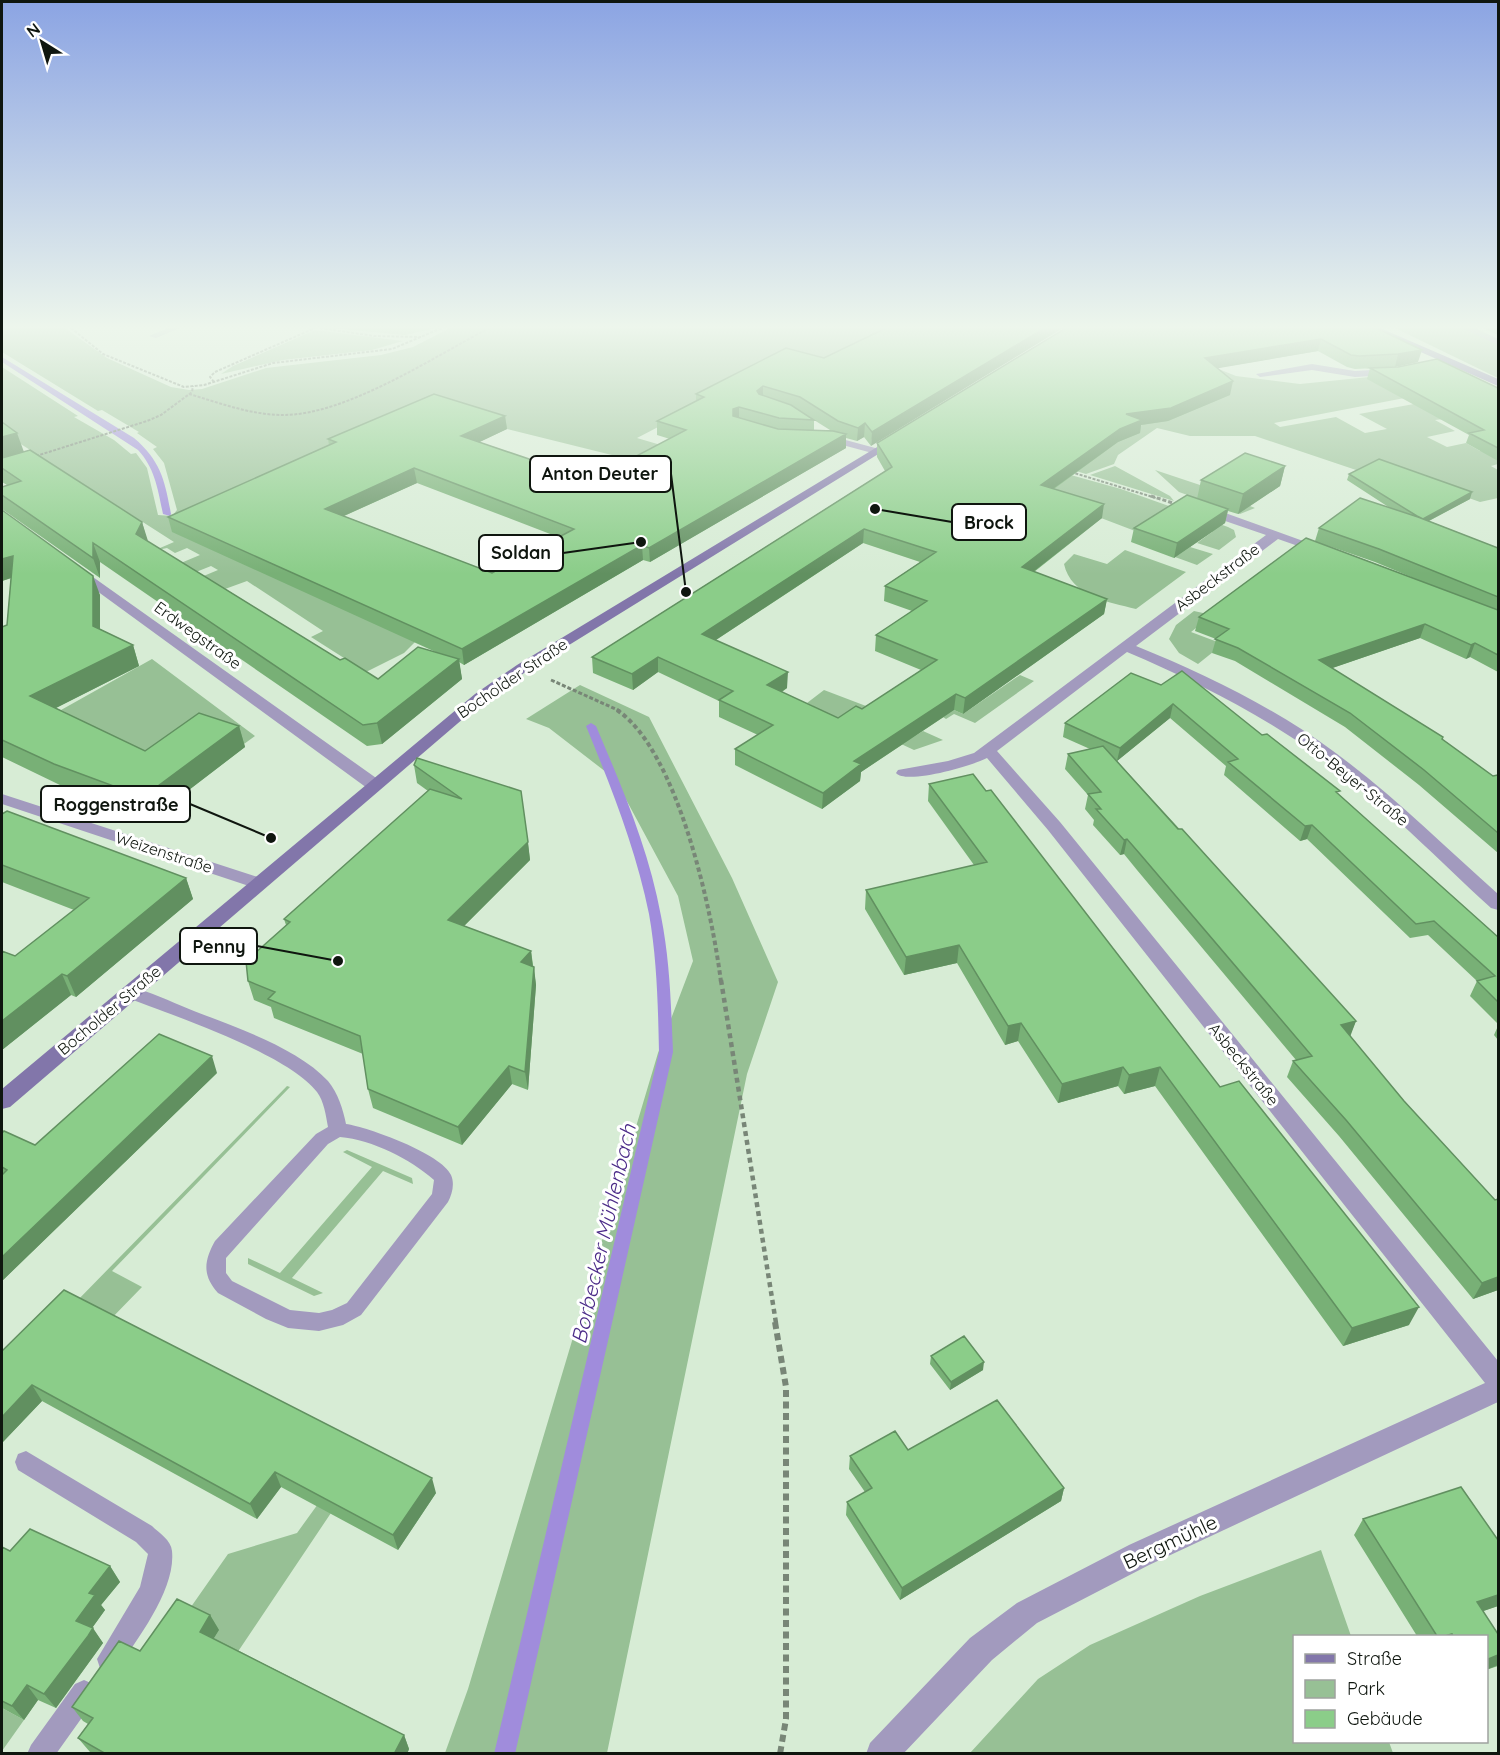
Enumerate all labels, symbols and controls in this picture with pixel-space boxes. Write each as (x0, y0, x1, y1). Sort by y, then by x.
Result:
north arrow (12, 12, 72, 72)
text: N (22, 18, 44, 42)
callout: Anton Deuter (530, 456, 671, 492)
text: Anton Deuter (542, 462, 658, 485)
callout: Brock (952, 504, 1026, 540)
text: Brock (964, 511, 1014, 534)
callout: Soldan (479, 535, 563, 571)
street label: Asbeckstraße (1171, 539, 1263, 615)
text: Soldan (491, 541, 551, 564)
street label: Erdwegstraße (151, 597, 245, 673)
street label: Bocholder Straße (453, 634, 571, 722)
street label: Otto-Beyer-Straße (1293, 728, 1413, 830)
callout: Roggenstraße (41, 786, 190, 822)
text: Roggenstraße (53, 793, 179, 816)
street label: Weizenstraße (113, 827, 215, 877)
callout: Penny (180, 928, 257, 964)
text: Penny (192, 935, 246, 958)
street label: Bocholder Straße (53, 961, 165, 1059)
street label: Asbeckstraße (1205, 1019, 1283, 1109)
water label: Borbecker Mühlenbach (565, 1120, 641, 1346)
street label: Bergmühle (1119, 1509, 1221, 1574)
legend (1293, 1635, 1488, 1743)
text: Straße (1347, 1647, 1402, 1670)
text: Park (1347, 1677, 1385, 1700)
text: Gebäude (1347, 1707, 1423, 1730)

